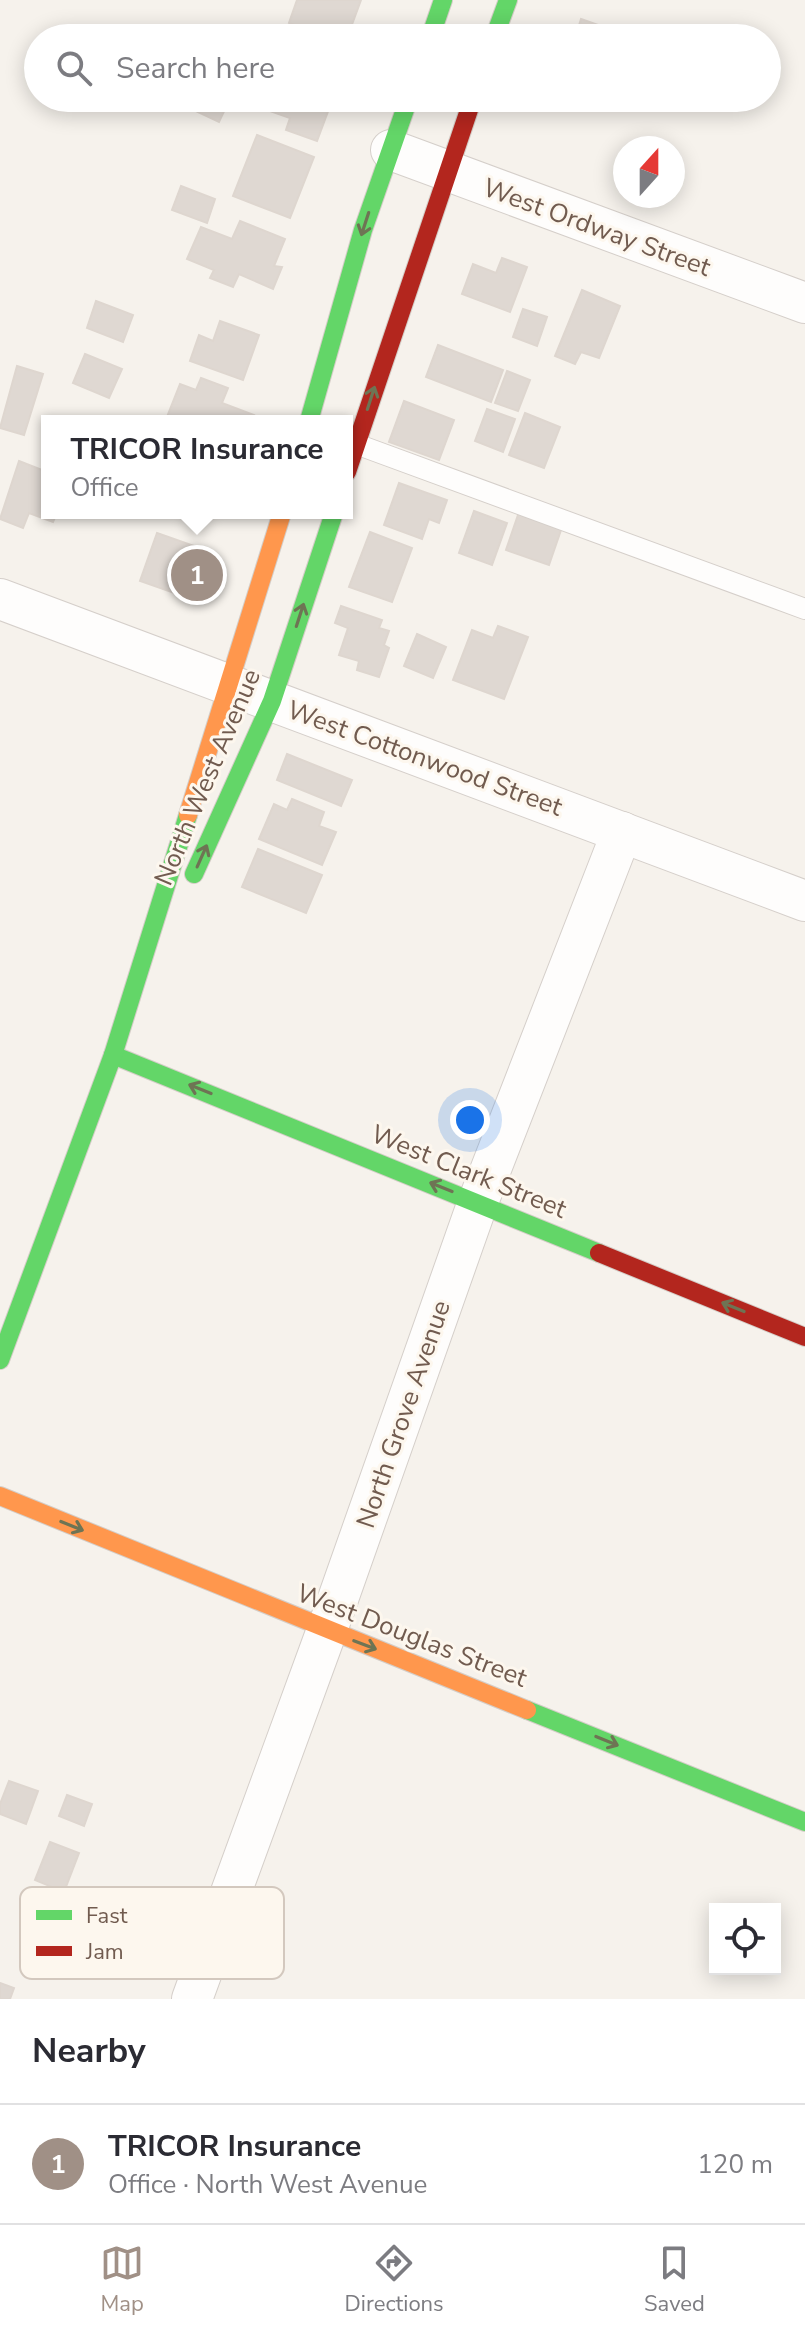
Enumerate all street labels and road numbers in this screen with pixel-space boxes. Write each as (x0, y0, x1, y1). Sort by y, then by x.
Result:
street label: West Ordway Street (478, 170, 716, 285)
street label: North West Avenue (146, 664, 269, 891)
street label: West Cottonwood Street (282, 692, 568, 825)
street label: West Clark Street (366, 1116, 573, 1227)
street label: North Grove Avenue (348, 1296, 459, 1533)
street label: West Douglas Street (292, 1575, 533, 1696)

